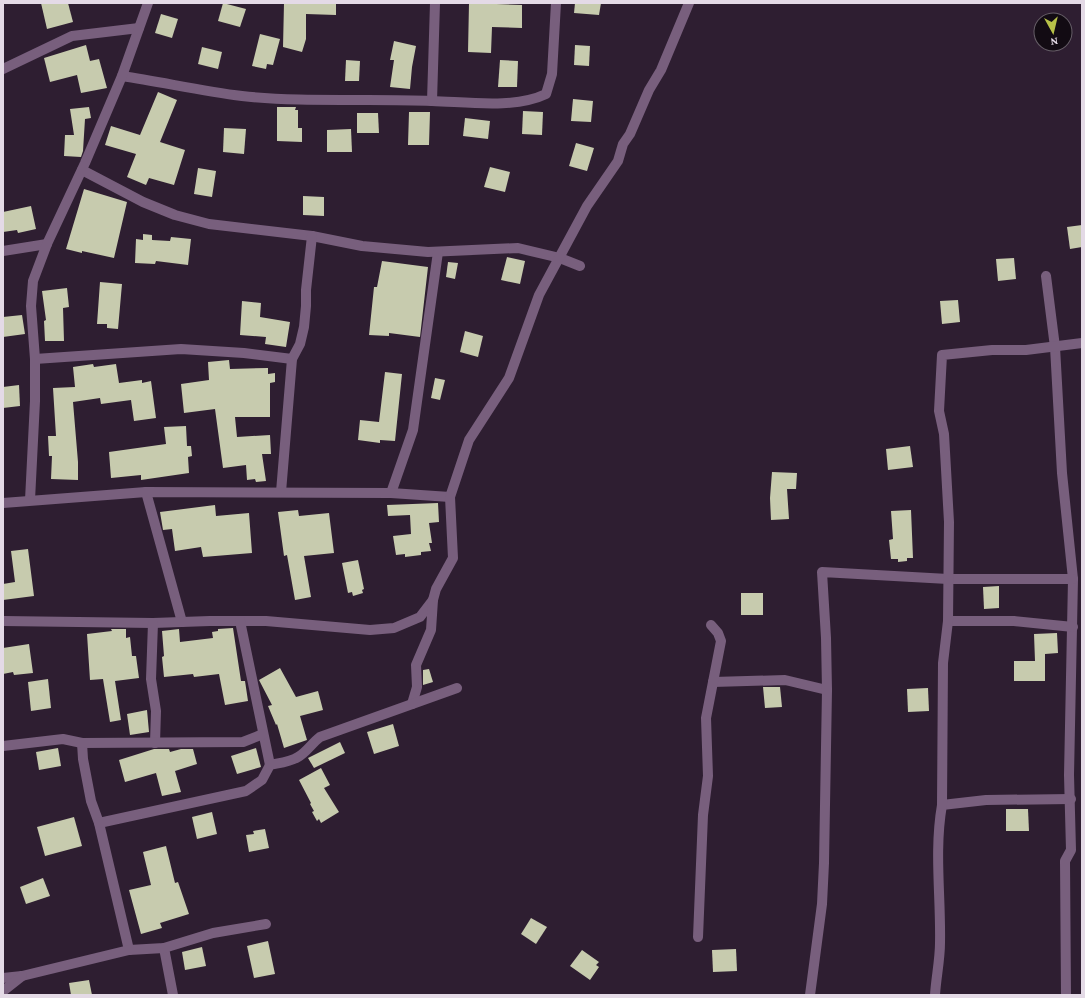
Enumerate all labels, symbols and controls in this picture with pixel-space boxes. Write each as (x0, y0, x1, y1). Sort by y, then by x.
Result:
north arrow (1033, 12, 1073, 52)
text: N (1049, 35, 1059, 48)

